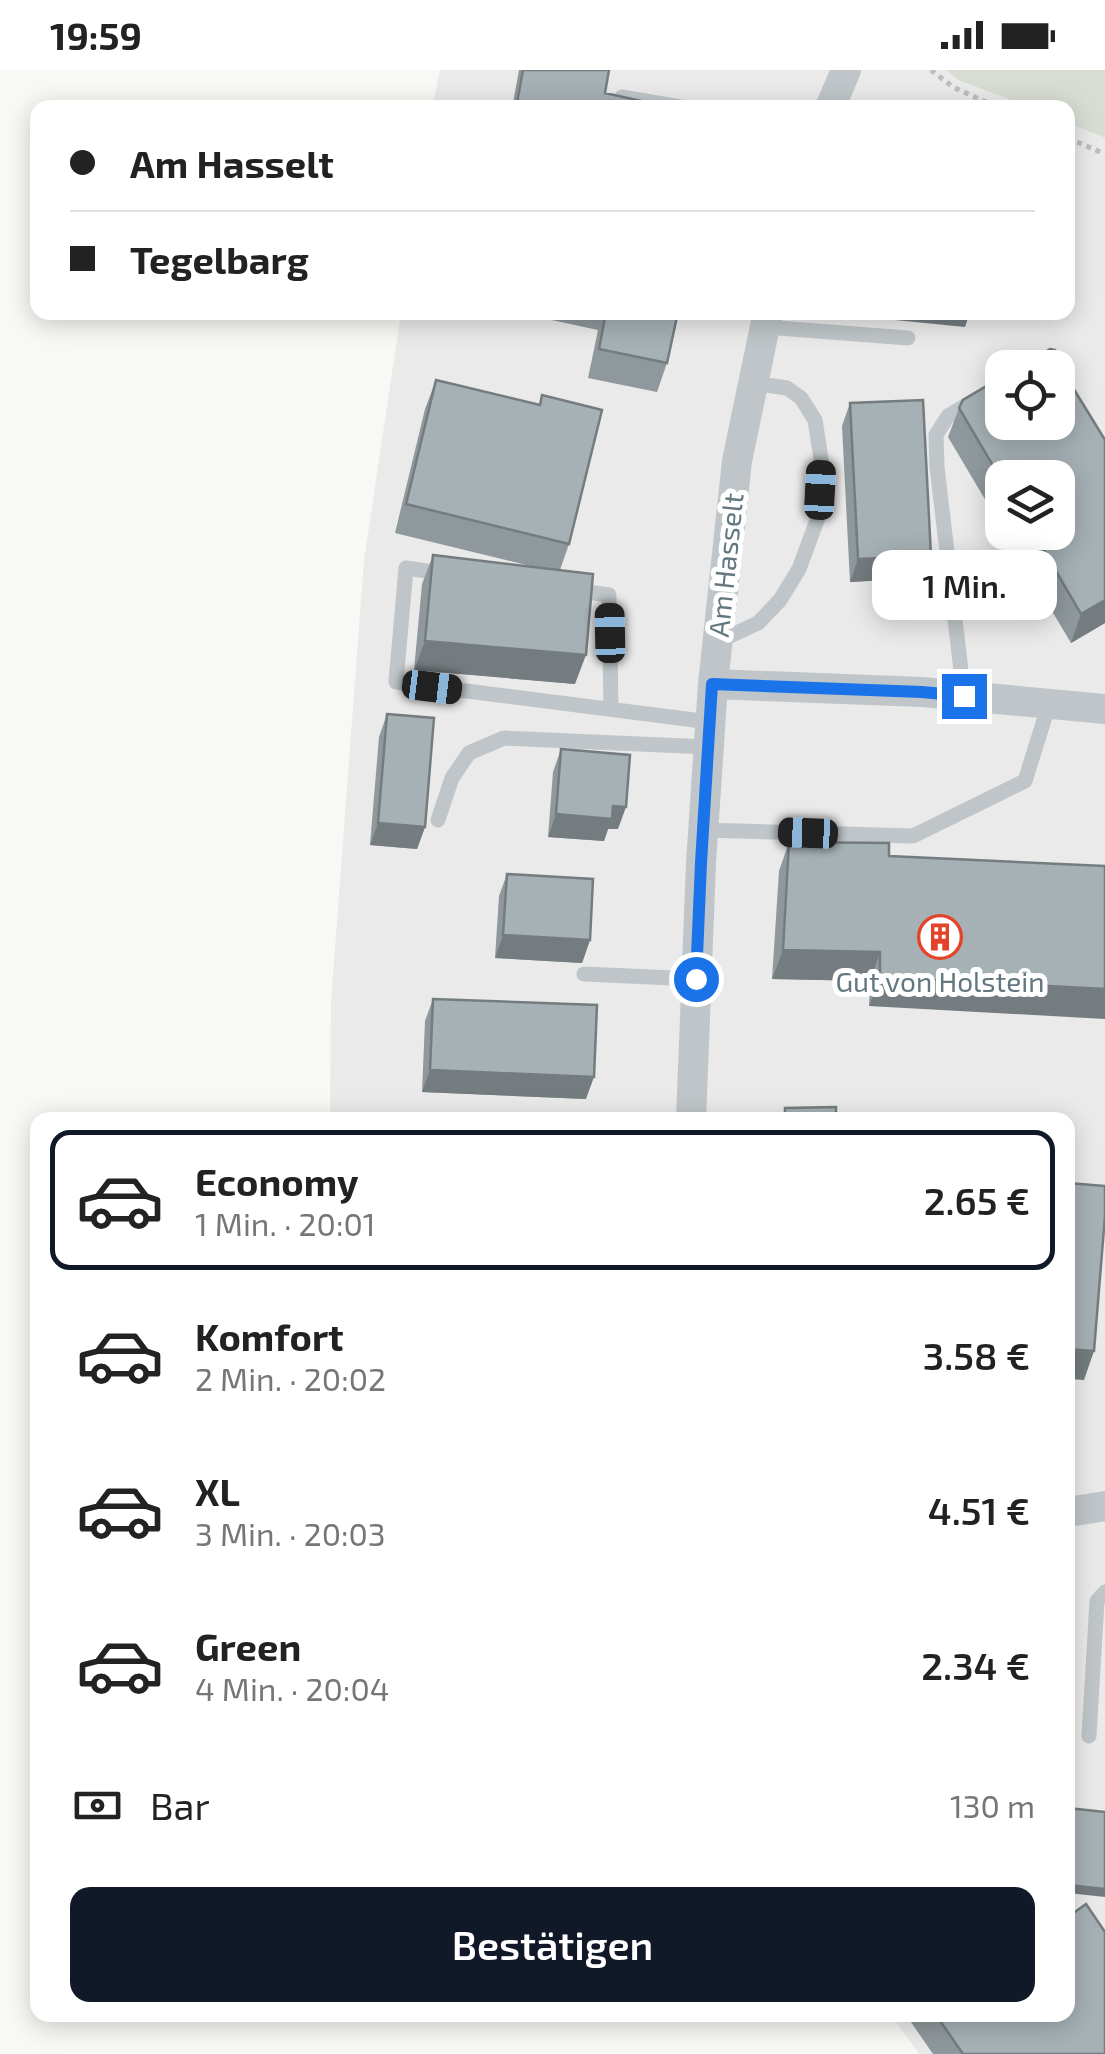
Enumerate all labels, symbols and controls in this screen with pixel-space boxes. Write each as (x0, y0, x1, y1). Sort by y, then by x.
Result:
text: 19:59 (50, 12, 142, 58)
text: Am Hasselt (130, 140, 334, 186)
text: Tegelbarg (130, 236, 309, 282)
map controls (985, 350, 1075, 550)
button: locate (985, 350, 1075, 440)
car (803, 459, 837, 521)
button: layers (985, 460, 1075, 550)
street label: Am Hasselt (701, 491, 749, 639)
callout: 1 Min. (872, 551, 1056, 621)
text: 1 Min. (922, 566, 1007, 604)
car (594, 603, 626, 663)
car (400, 668, 464, 706)
route end (942, 674, 987, 719)
car (777, 817, 839, 849)
building icon: Gut von Holstein (917, 914, 963, 960)
route start (674, 957, 719, 1002)
place label: Gut von Holstein (836, 964, 1045, 998)
icon: car (75, 1155, 165, 1245)
text: Economy (195, 1158, 359, 1204)
text: 2.65 € (924, 1177, 1030, 1223)
text: 1 Min. · 20:01 (195, 1204, 375, 1242)
icon: car (75, 1310, 165, 1400)
text: Komfort (195, 1313, 344, 1359)
text: 3.58 € (923, 1332, 1030, 1378)
text: 2 Min. · 20:02 (195, 1359, 386, 1397)
icon: car (75, 1465, 165, 1555)
text: XL (195, 1468, 240, 1514)
text: 4.51 € (928, 1487, 1030, 1533)
text: 3 Min. · 20:03 (195, 1514, 386, 1552)
icon: car (75, 1620, 165, 1710)
text: Green (195, 1623, 301, 1669)
text: 2.34 € (921, 1642, 1030, 1688)
text: 4 Min. · 20:04 (195, 1669, 389, 1707)
icon: cash (70, 1778, 125, 1833)
text: Bar (150, 1782, 210, 1828)
text: 130 m (950, 1786, 1035, 1824)
button: Bestätigen (70, 1887, 1035, 2002)

